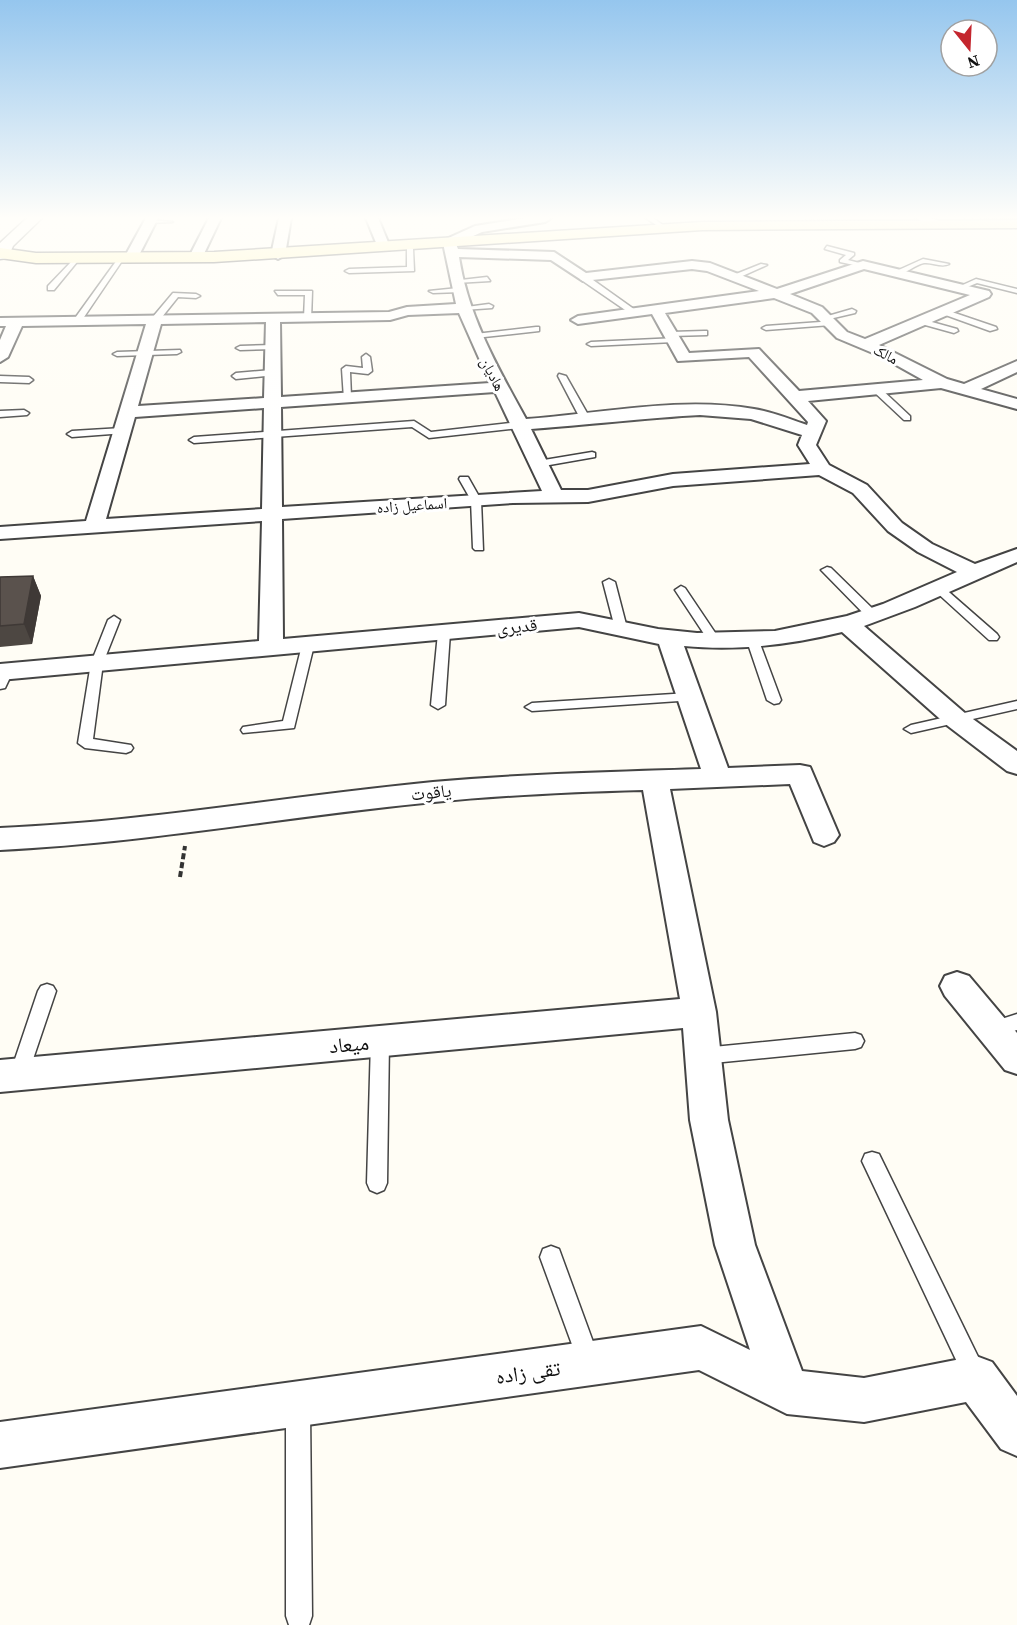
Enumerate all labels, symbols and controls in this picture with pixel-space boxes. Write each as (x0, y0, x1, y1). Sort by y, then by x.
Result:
north arrow (939, 18, 999, 78)
text: N (964, 50, 983, 75)
street label: مالک (870, 339, 902, 369)
street label: هادیان (475, 353, 511, 395)
street label: اسماعیل زاده (376, 492, 448, 518)
street label: قدیری (496, 612, 538, 640)
street label: یاقوت (409, 777, 453, 807)
street label: میعاد (328, 1028, 370, 1060)
street label: تقی زاده (494, 1353, 562, 1391)

